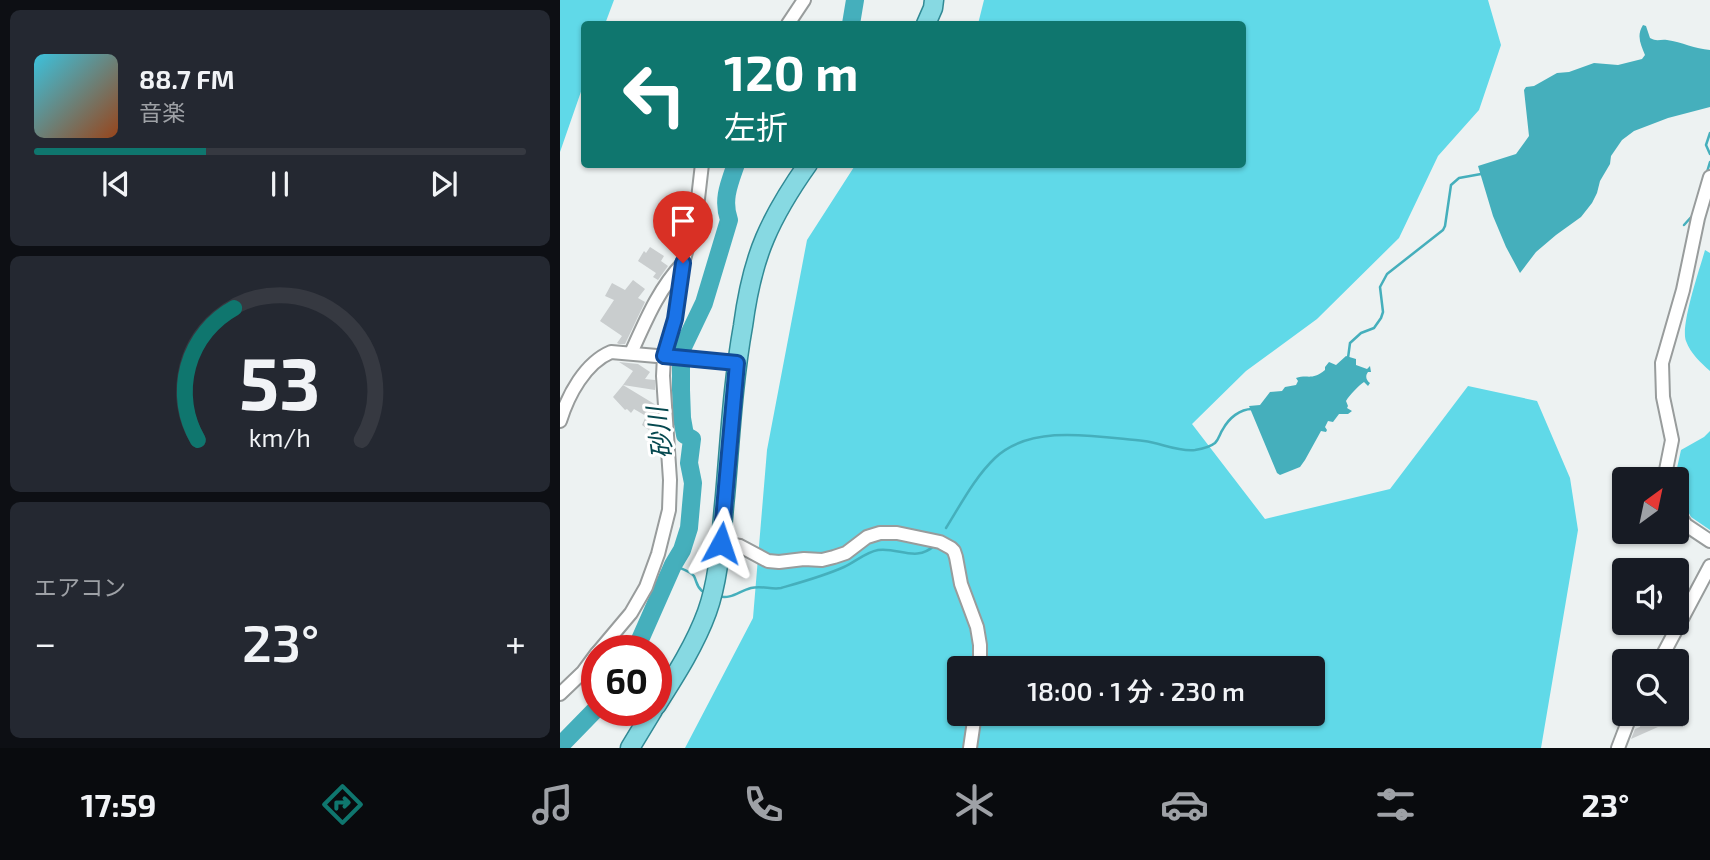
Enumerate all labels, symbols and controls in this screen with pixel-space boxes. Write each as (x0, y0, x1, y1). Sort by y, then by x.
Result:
text: 120 m (724, 42, 858, 101)
icon: left (609, 49, 700, 140)
text: 88.7 FM (139, 63, 235, 94)
text: 音楽 (139, 98, 185, 126)
text: 左折 (724, 107, 788, 145)
icon: previous (97, 165, 135, 203)
icon: pause (261, 165, 299, 203)
icon: next (425, 165, 463, 203)
pin (653, 191, 713, 263)
icon: arrive (664, 202, 702, 240)
text: 53 (239, 337, 321, 425)
water label: 砂川 (640, 403, 677, 461)
text: km/h (249, 422, 311, 452)
north arrow (1612, 467, 1689, 544)
map controls (1612, 467, 1689, 726)
position arrow (684, 506, 758, 580)
button: sound (1612, 558, 1689, 635)
text: エアコン (34, 573, 126, 601)
text: 23° (242, 610, 319, 672)
text: − (34, 619, 56, 665)
text: + (505, 619, 526, 665)
speed limit sign: 60 (581, 635, 672, 726)
button: search (1612, 649, 1689, 726)
text: 18:00 · 1 分 · 230 m (1027, 675, 1245, 706)
icon: directions (318, 780, 367, 829)
icon: music (528, 780, 577, 829)
icon: phone (739, 780, 788, 829)
icon: climate (950, 780, 999, 829)
icon: car (1160, 780, 1209, 829)
icon: filters (1371, 780, 1420, 829)
text: 17:59 (81, 785, 156, 823)
text: 23° (1581, 785, 1629, 823)

